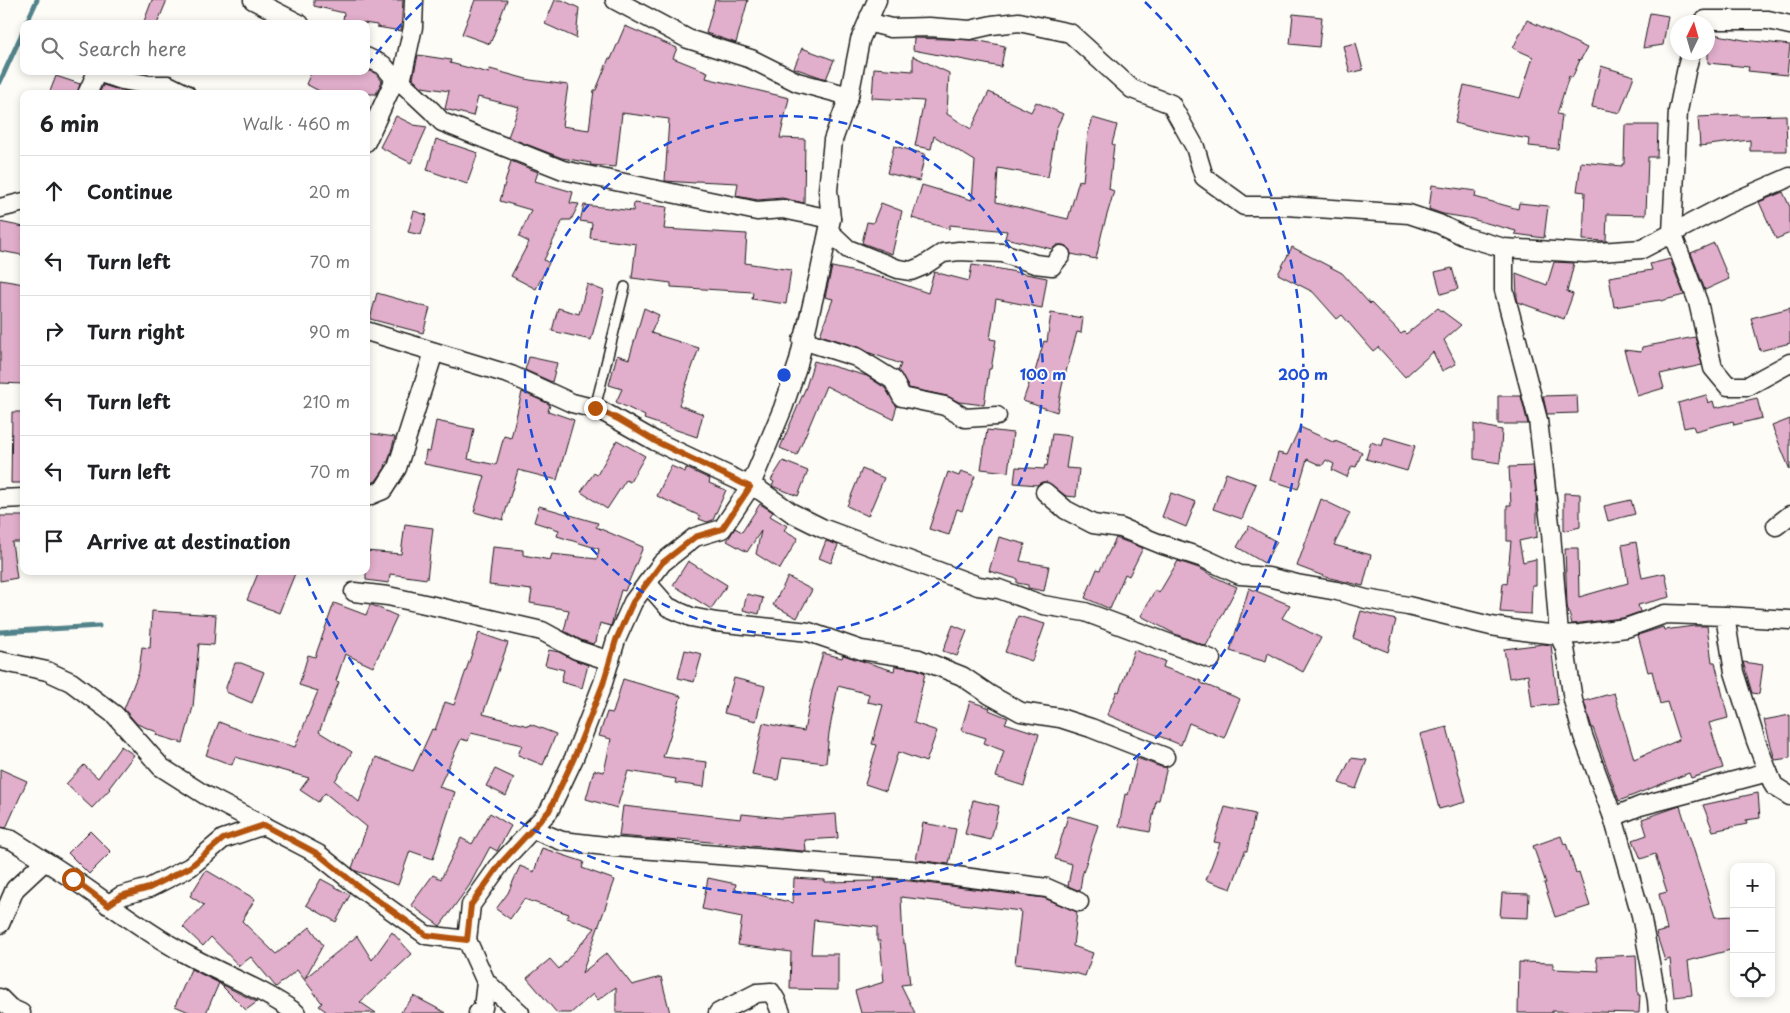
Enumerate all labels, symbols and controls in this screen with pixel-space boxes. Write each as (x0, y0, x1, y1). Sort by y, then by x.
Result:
north arrow (1670, 15, 1715, 60)
search box (20, 20, 370, 75)
icon: search (38, 34, 66, 62)
text: Search here (78, 34, 187, 62)
text: 6 min (40, 107, 99, 139)
text: Walk · 460 m (243, 111, 350, 135)
icon: ahead (40, 177, 68, 205)
text: Continue (87, 177, 173, 205)
text: 20 m (309, 179, 350, 203)
icon: left (40, 247, 68, 275)
text: Turn left (87, 247, 171, 275)
text: 70 m (310, 249, 350, 273)
icon: right (40, 317, 68, 345)
text: Turn right (87, 317, 185, 345)
text: 90 m (309, 319, 350, 343)
text: 100 m (1020, 362, 1066, 385)
text: 200 m (1278, 362, 1328, 385)
centre of rings (775, 366, 793, 384)
icon: left (40, 387, 68, 415)
text: Turn left (87, 387, 171, 415)
text: 210 m (302, 389, 350, 413)
route end (584, 397, 607, 420)
icon: left (40, 457, 68, 485)
text: Turn left (87, 457, 171, 485)
text: 70 m (310, 459, 350, 483)
icon: arrive (40, 527, 68, 555)
text: Arrive at destination (87, 527, 291, 555)
map controls (1730, 863, 1775, 998)
button: + (1730, 863, 1775, 908)
route start (62, 868, 85, 891)
button: − (1730, 908, 1775, 953)
button: locate (1730, 953, 1775, 998)

